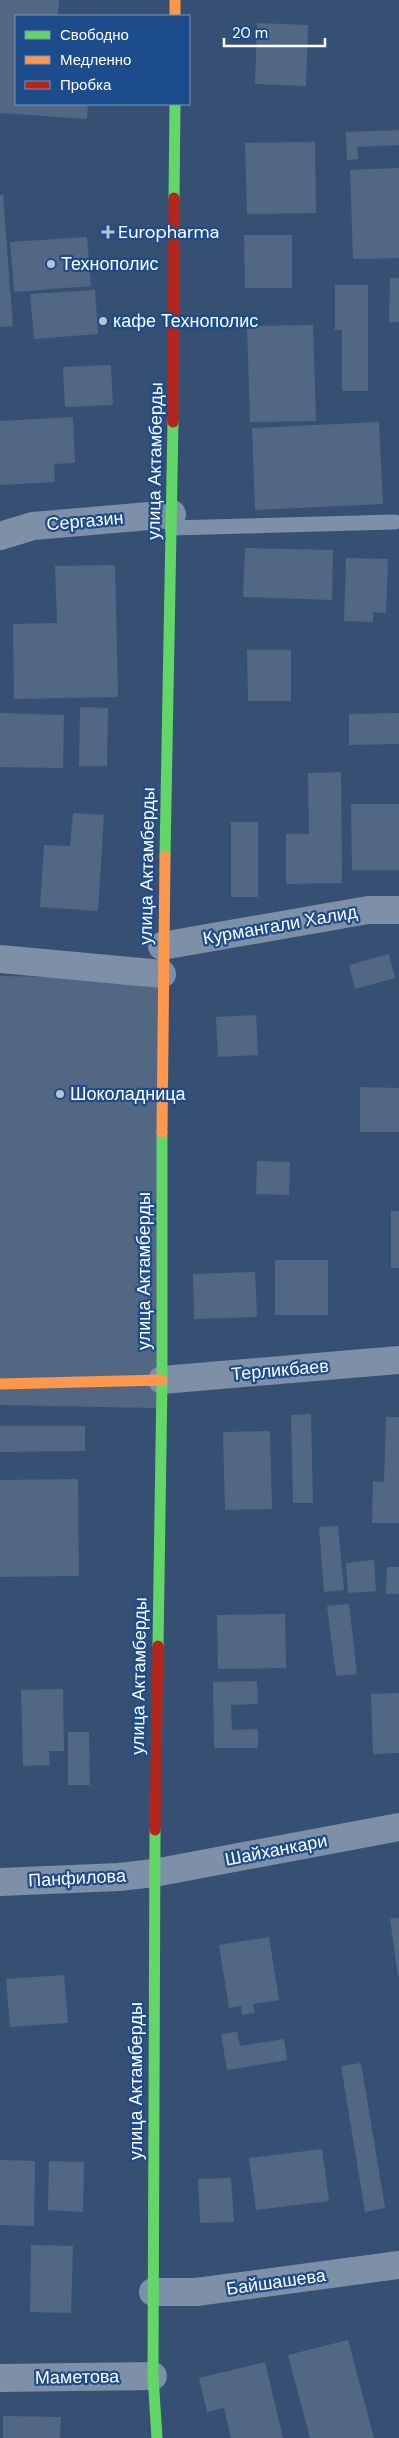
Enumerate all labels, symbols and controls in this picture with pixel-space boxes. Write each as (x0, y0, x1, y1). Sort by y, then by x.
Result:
legend (15, 15, 190, 105)
scale bar (224, 15, 325, 47)
text: 20 m (232, 23, 268, 43)
text: Свободно (60, 25, 129, 45)
text: Медленно (60, 50, 131, 70)
text: Пробка (60, 75, 112, 95)
place label: Europharma (118, 220, 219, 244)
marker: Europharma (102, 226, 114, 238)
place label: Технополис (61, 252, 158, 276)
marker: Технополис (45, 258, 57, 270)
place label: кафе Технополис (113, 309, 258, 333)
marker: кафе Технополис (97, 315, 109, 327)
street label: улица Актамберды (142, 382, 168, 540)
street label: Сергазин (45, 506, 125, 536)
street label: улица Актамберды (134, 787, 160, 945)
street label: Курмангали Халид (201, 900, 359, 950)
place label: Шоколадница (70, 1082, 187, 1106)
marker: Шоколадница (54, 1088, 66, 1100)
street label: улица Актамберды (132, 1192, 156, 1350)
street label: Терликбаев (230, 1354, 330, 1386)
street label: улица Актамберды (126, 1597, 152, 1755)
street label: Шайханкари (223, 1828, 329, 1872)
street label: Панфилова (28, 1863, 127, 1893)
street label: улица Актамберды (124, 2002, 148, 2160)
street label: Байшашева (225, 2263, 328, 2301)
street label: Маметова (35, 2364, 120, 2390)

